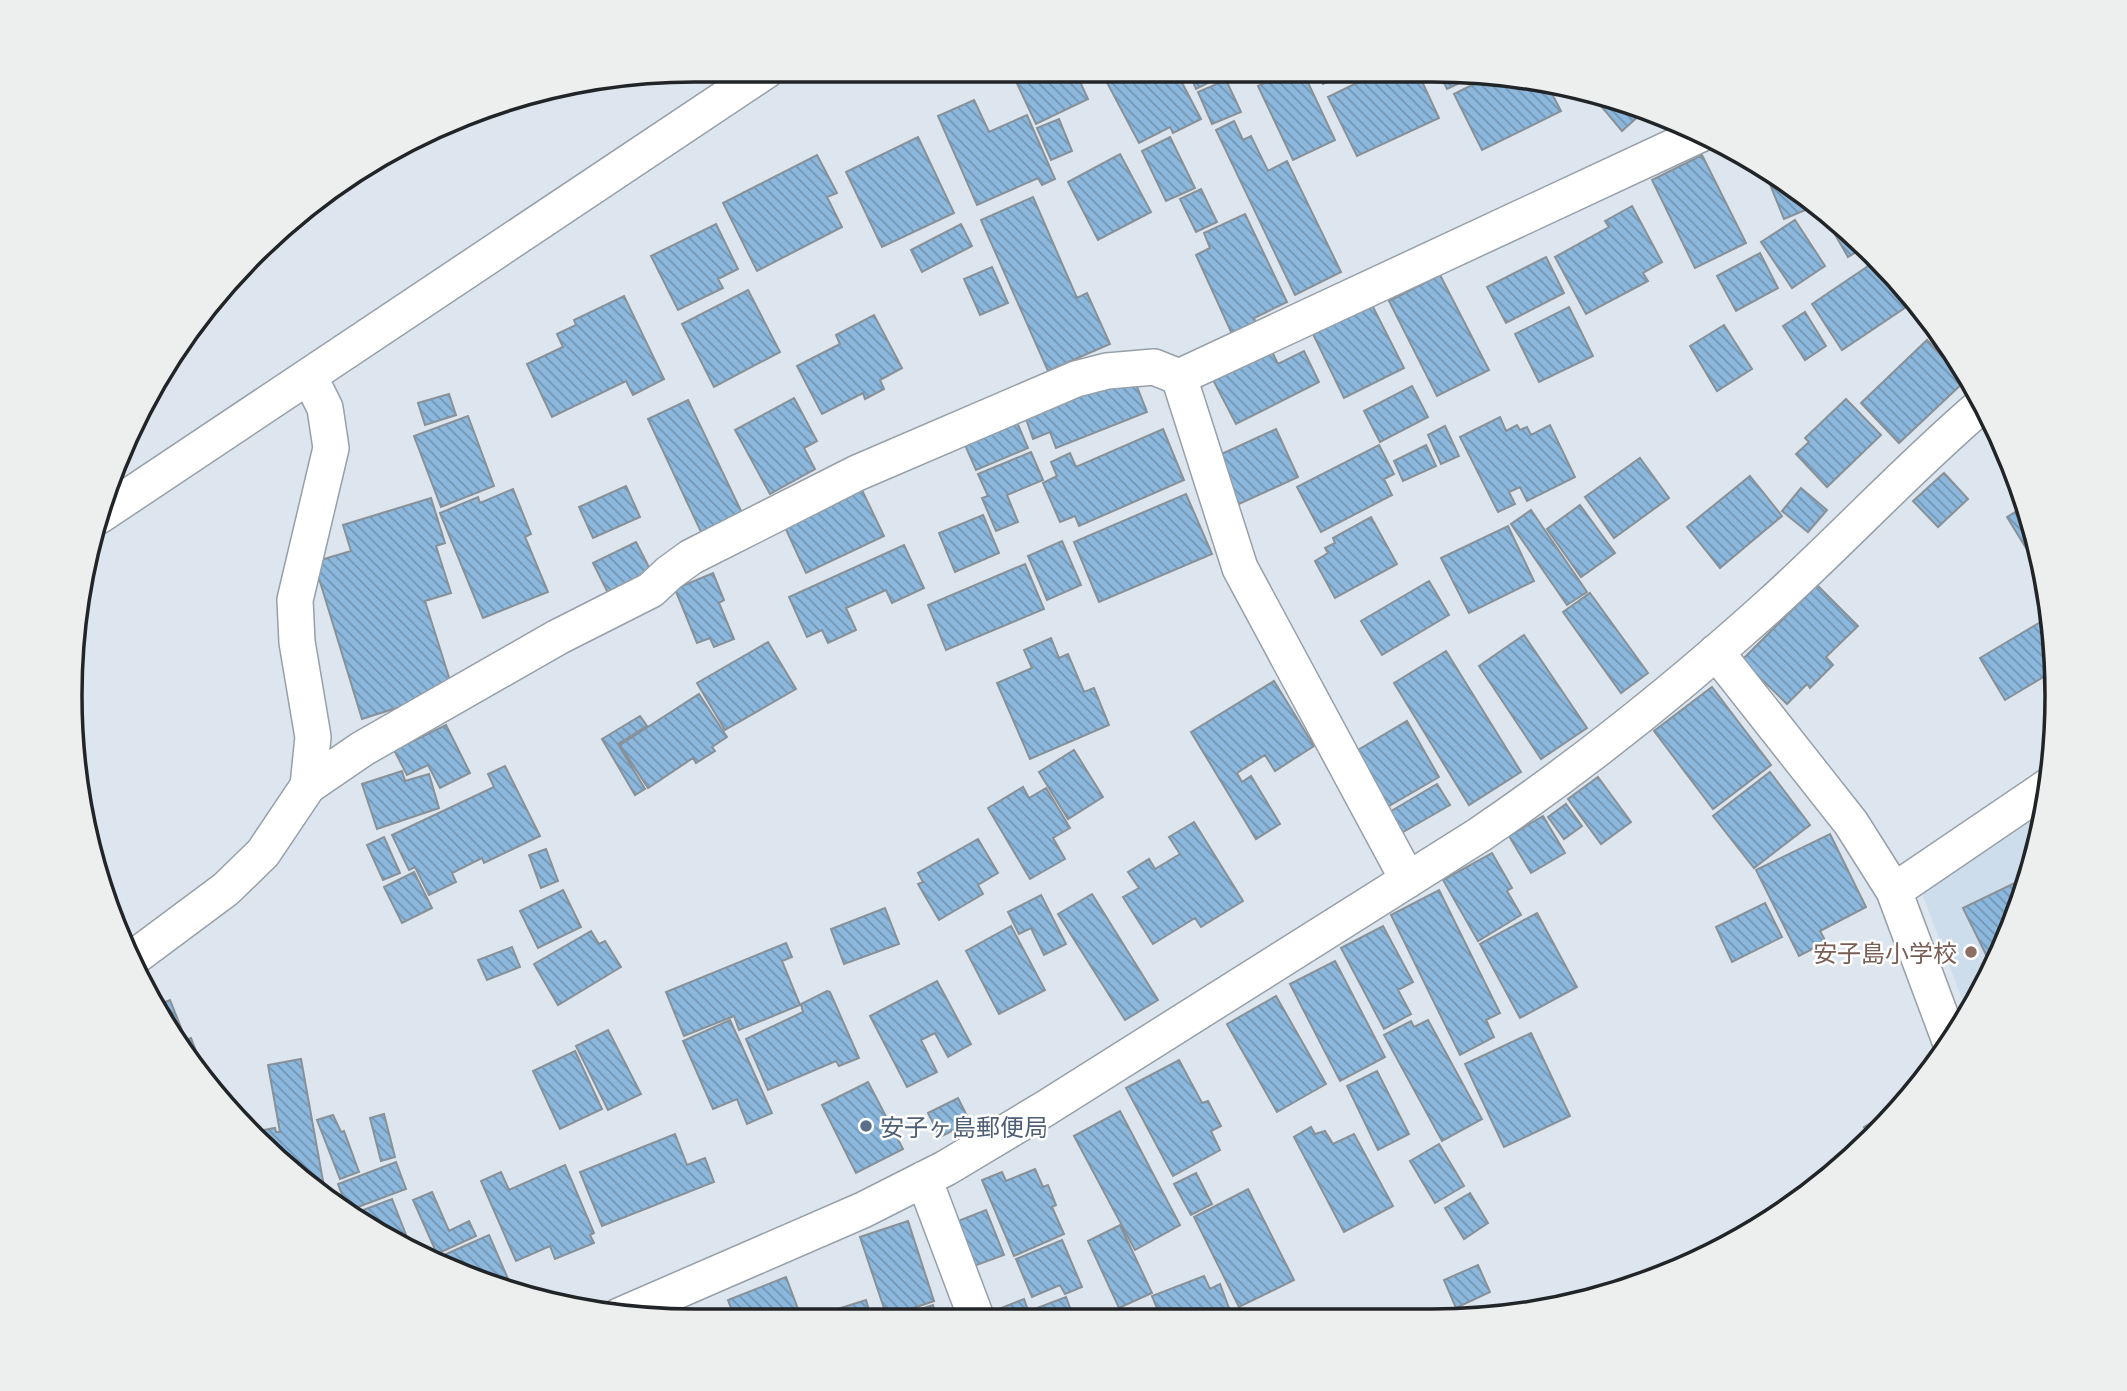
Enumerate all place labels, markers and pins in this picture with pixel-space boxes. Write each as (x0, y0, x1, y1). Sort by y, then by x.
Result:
place label: 安子島小学校 (1813, 938, 1957, 967)
marker: 安子島小学校 (1963, 944, 1979, 960)
place label: 安子ヶ島郵便局 (880, 1112, 1048, 1141)
marker: 安子ヶ島郵便局 (858, 1118, 874, 1134)

